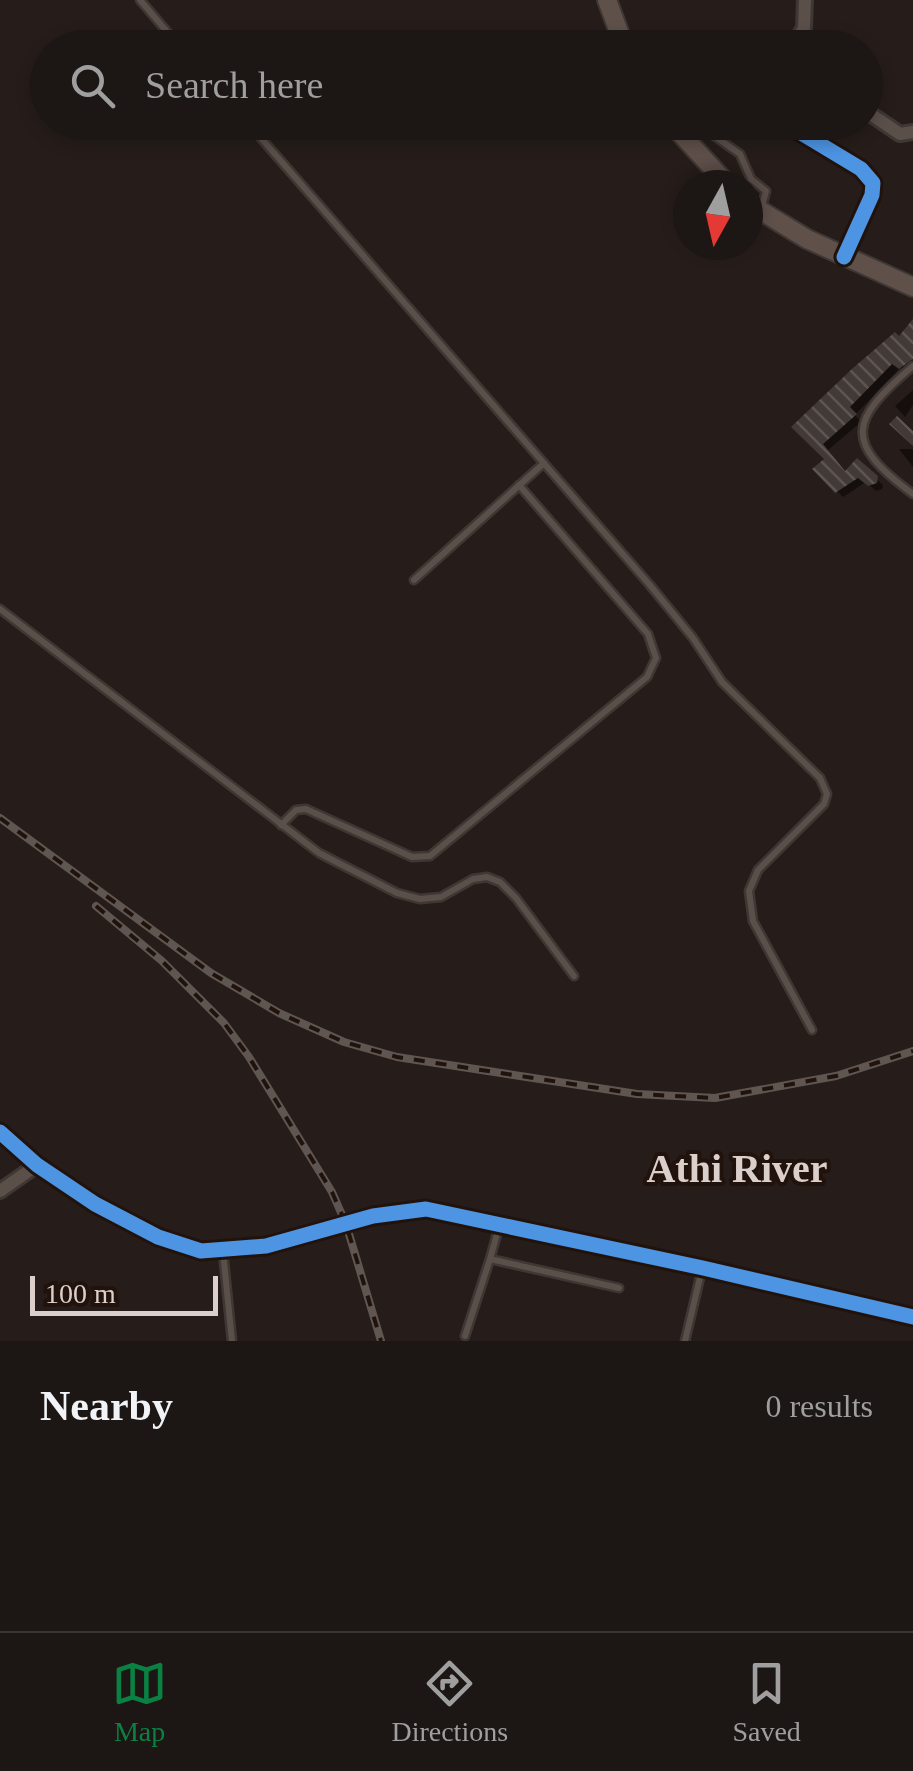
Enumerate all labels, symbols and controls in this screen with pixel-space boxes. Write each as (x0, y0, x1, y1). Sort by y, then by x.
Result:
search box (30, 30, 883, 140)
icon: search (65, 58, 120, 113)
text: Search here (145, 64, 323, 106)
north arrow (673, 170, 763, 260)
district label: Athi River (646, 1146, 828, 1191)
scale bar (30, 1271, 218, 1316)
text: 100 m (45, 1278, 116, 1309)
text: Nearby (40, 1383, 173, 1429)
text: 0 results (765, 1388, 873, 1424)
tab: Map (112, 1656, 167, 1748)
tab: Directions (391, 1656, 508, 1748)
tab: Saved (732, 1656, 801, 1748)

